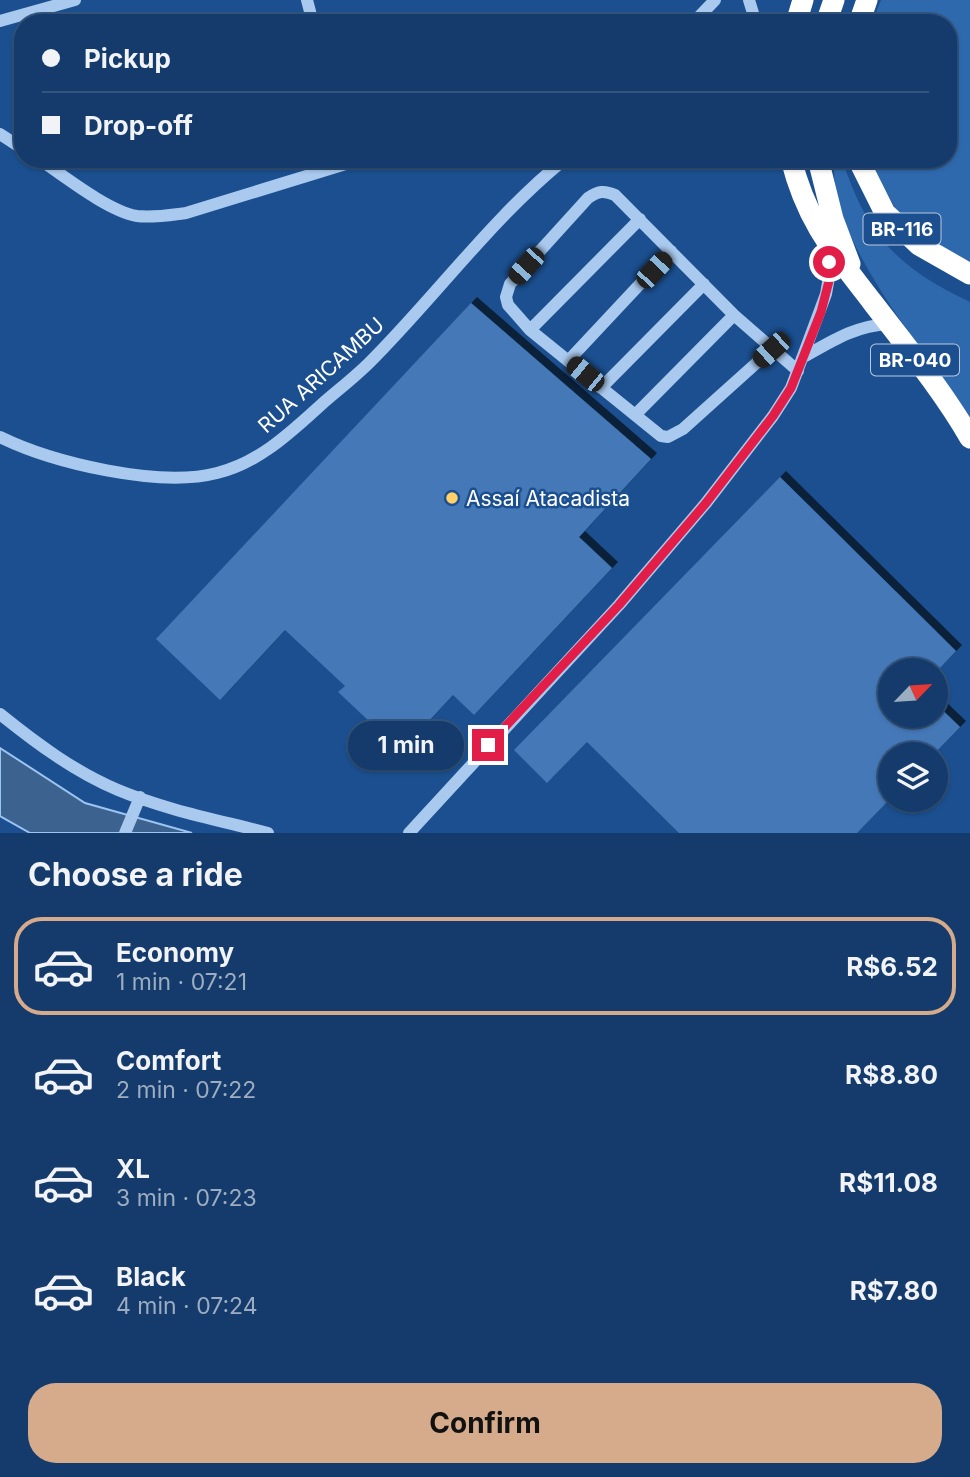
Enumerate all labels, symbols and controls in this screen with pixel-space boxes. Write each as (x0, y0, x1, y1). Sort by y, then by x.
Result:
text: Pickup (84, 43, 171, 74)
text: Drop-off (84, 110, 193, 141)
road number: BR-116 (864, 214, 940, 244)
car (505, 243, 548, 289)
route start (813, 246, 845, 278)
car (632, 247, 677, 293)
street label: RUA ARICAMBU (253, 312, 389, 438)
car (749, 328, 794, 372)
road number: BR-040 (871, 344, 959, 376)
car (563, 353, 608, 395)
place label: Assaí Atacadista (466, 486, 630, 511)
marker: Assaí Atacadista (444, 490, 460, 506)
north arrow (878, 658, 948, 728)
map controls (878, 658, 948, 812)
callout: 1 min (348, 720, 463, 770)
route end (472, 729, 504, 761)
text: 1 min (378, 731, 434, 759)
button: layers (878, 742, 948, 812)
text: Choose a ride (28, 855, 243, 894)
icon: car (32, 935, 95, 998)
text: Economy (116, 937, 234, 968)
text: R$6.52 (846, 951, 938, 982)
text: 1 min · 07:21 (116, 968, 247, 996)
icon: car (32, 1043, 95, 1106)
text: Comfort (116, 1045, 221, 1076)
text: R$8.80 (845, 1059, 938, 1090)
text: 2 min · 07:22 (116, 1076, 256, 1104)
icon: car (32, 1151, 95, 1214)
text: XL (116, 1153, 150, 1184)
text: R$11.08 (839, 1167, 938, 1198)
text: 3 min · 07:23 (116, 1184, 257, 1212)
icon: car (32, 1259, 95, 1322)
text: Black (116, 1261, 186, 1292)
text: R$7.80 (850, 1275, 938, 1306)
text: 4 min · 07:24 (116, 1292, 258, 1320)
button: Confirm (28, 1383, 942, 1463)

